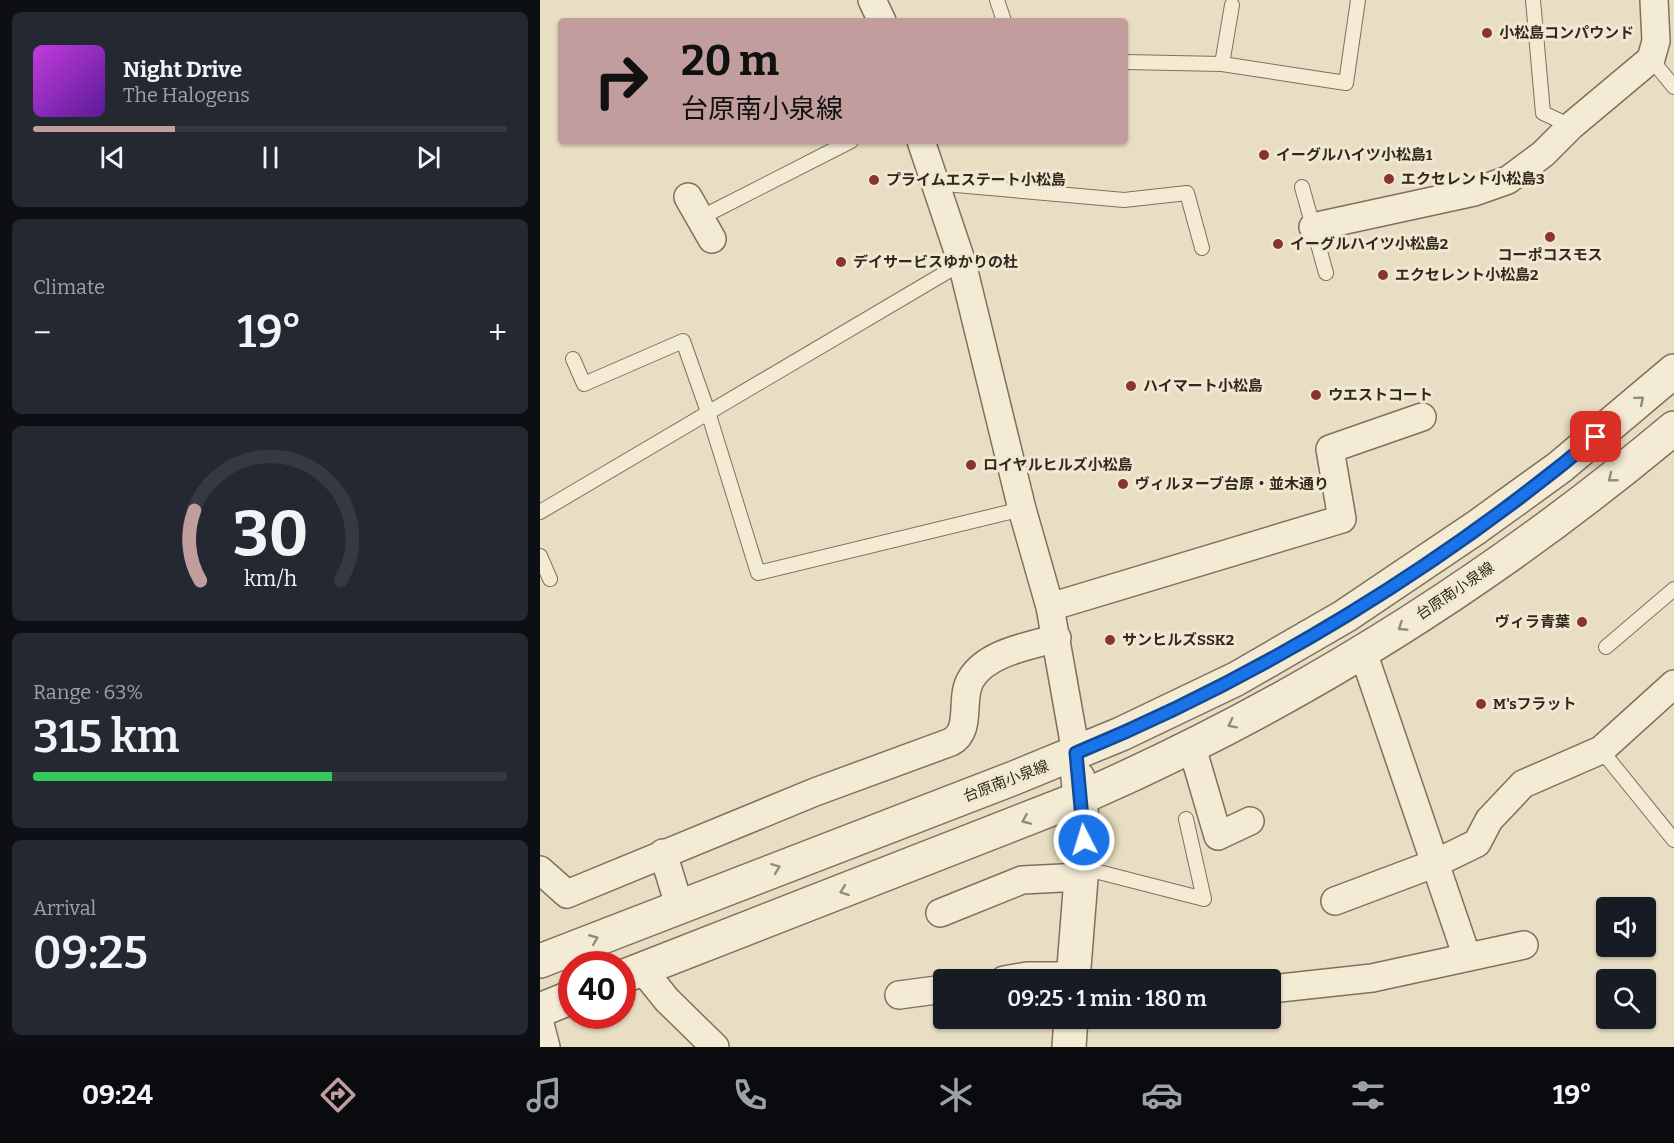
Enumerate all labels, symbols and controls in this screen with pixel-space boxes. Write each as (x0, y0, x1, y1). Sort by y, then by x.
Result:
place label: 小松島コンパウンド (1499, 24, 1634, 42)
marker: 小松島コンパウンド (1480, 26, 1494, 40)
text: 20 m (681, 36, 779, 86)
icon: right (582, 42, 660, 120)
text: Night Drive (123, 56, 242, 83)
text: The Halogens (123, 83, 250, 107)
text: 台原南小泉線 (681, 93, 843, 125)
icon: previous (96, 141, 129, 174)
icon: pause (254, 141, 287, 174)
icon: next (412, 141, 445, 174)
place label: イーグルハイツ小松島1 (1276, 146, 1433, 164)
marker: イーグルハイツ小松島1 (1257, 148, 1271, 162)
place label: エクセレント小松島3 (1401, 170, 1545, 188)
place label: プライムエステート小松島 (886, 171, 1066, 189)
marker: エクセレント小松島3 (1382, 172, 1396, 186)
marker: プライムエステート小松島 (867, 173, 881, 187)
marker: コーポコスモス (1543, 230, 1557, 244)
place label: イーグルハイツ小松島2 (1290, 235, 1448, 253)
marker: イーグルハイツ小松島2 (1271, 237, 1285, 251)
place label: コーポコスモス (1497, 246, 1603, 264)
place label: デイサービスゆかりの杜 (853, 253, 1018, 271)
marker: デイサービスゆかりの杜 (834, 255, 848, 269)
place label: エクセレント小松島2 (1395, 266, 1538, 284)
marker: エクセレント小松島2 (1376, 268, 1390, 282)
text: Climate (33, 275, 105, 299)
text: 19° (237, 305, 302, 359)
text: − (33, 313, 51, 353)
text: + (488, 313, 507, 353)
place label: ハイマート小松島 (1143, 377, 1263, 395)
marker: ハイマート小松島 (1124, 379, 1138, 393)
place label: ウエストコート (1328, 386, 1433, 404)
marker: ウエストコート (1309, 388, 1323, 402)
one-way arrow (1633, 396, 1644, 407)
pin (1570, 411, 1621, 462)
icon: arrive (1579, 420, 1612, 453)
place label: ロイヤルヒルズ小松島 (983, 456, 1133, 474)
marker: ロイヤルヒルズ小松島 (964, 458, 978, 472)
one-way arrow (1608, 471, 1619, 482)
place label: ヴィルヌーブ台原・並木通り (1135, 475, 1329, 493)
marker: ヴィルヌーブ台原・並木通り (1116, 477, 1130, 491)
text: 30 (232, 497, 308, 572)
street label: 台原南小泉線 (1413, 558, 1497, 624)
text: km/h (243, 566, 297, 592)
place label: ヴィラ青葉 (1495, 613, 1570, 631)
marker: ヴィラ青葉 (1575, 615, 1589, 629)
one-way arrow (1397, 620, 1408, 631)
place label: サンヒルズSSK2 (1122, 631, 1234, 649)
marker: サンヒルズSSK2 (1103, 633, 1117, 647)
text: Range · 63% (33, 680, 143, 704)
place label: M'sフラット (1493, 695, 1577, 713)
marker: M'sフラット (1474, 697, 1488, 711)
text: 315 km (33, 710, 179, 764)
one-way arrow (1228, 716, 1239, 728)
street label: 台原南小泉線 (961, 756, 1051, 806)
position arrow (1052, 808, 1116, 872)
one-way arrow (1021, 813, 1032, 825)
one-way arrow (770, 863, 781, 876)
one-way arrow (839, 884, 850, 896)
text: Arrival (33, 896, 96, 920)
map controls (1596, 897, 1656, 1029)
button: sound (1596, 897, 1656, 957)
text: 09:25 (33, 926, 148, 980)
one-way arrow (588, 934, 599, 946)
speed limit sign: 40 (558, 951, 636, 1029)
button: search (1596, 969, 1656, 1029)
text: 09:25 · 1 min · 180 m (1007, 985, 1207, 1012)
icon: directions (317, 1074, 359, 1116)
icon: music (523, 1074, 565, 1116)
icon: phone (729, 1074, 771, 1116)
icon: climate (935, 1074, 977, 1116)
icon: car (1141, 1074, 1183, 1116)
icon: filters (1347, 1074, 1389, 1116)
text: 09:24 (82, 1079, 153, 1111)
text: 19° (1553, 1079, 1592, 1111)

